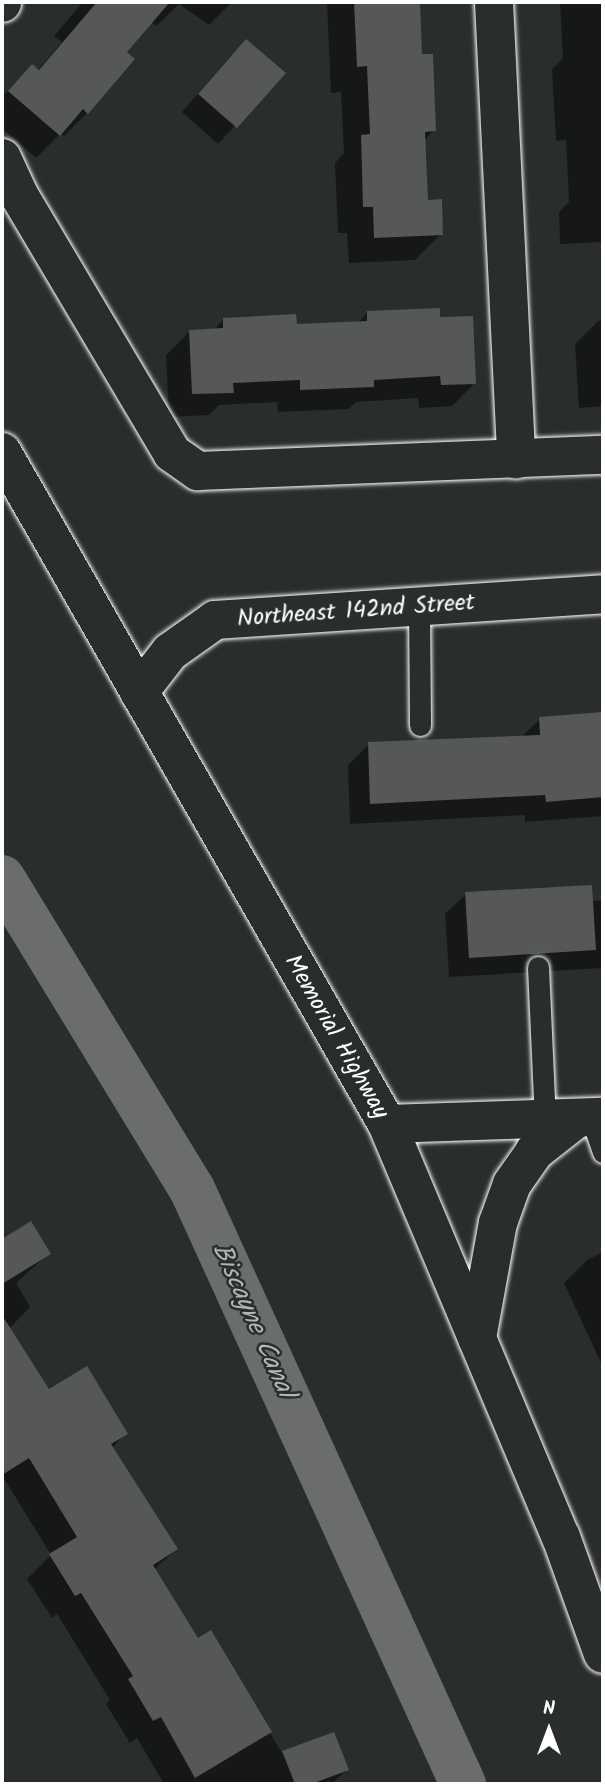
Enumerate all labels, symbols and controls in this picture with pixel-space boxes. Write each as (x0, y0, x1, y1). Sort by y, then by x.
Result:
street label: Northeast 142nd Street (236, 588, 476, 634)
street label: Memorial Highway (277, 950, 395, 1124)
water label: Biscayne Canal (204, 1239, 300, 1403)
text: N (543, 1694, 555, 1724)
north arrow (514, 1695, 584, 1765)

